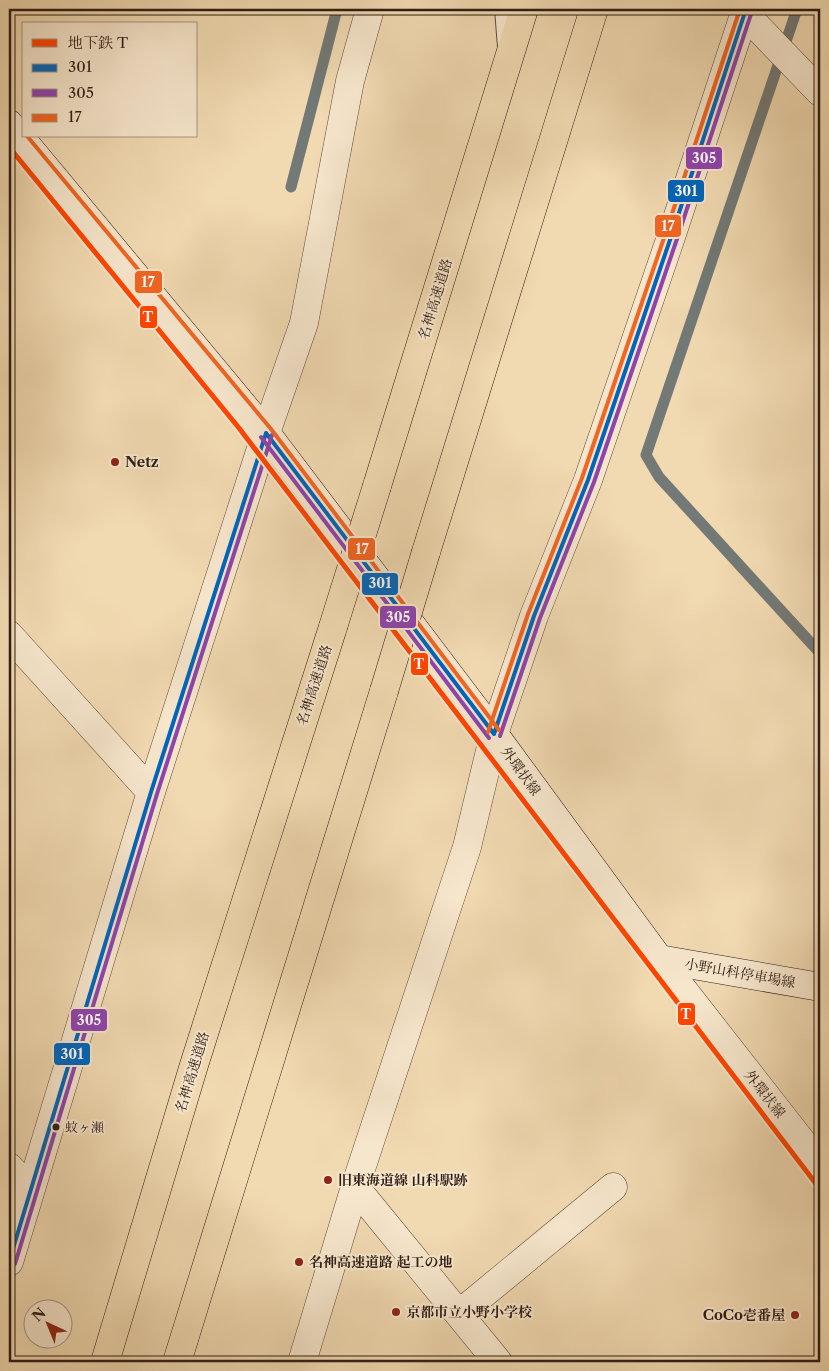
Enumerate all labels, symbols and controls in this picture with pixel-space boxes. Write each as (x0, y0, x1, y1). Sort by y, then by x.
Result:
legend (22, 22, 198, 138)
text: 地下鉄 T (68, 33, 129, 52)
text: 301 (68, 57, 93, 76)
text: 305 (68, 83, 94, 102)
text: 17 (68, 107, 82, 126)
line badge: 305 (685, 146, 723, 170)
text: 305 (692, 149, 717, 167)
line badge: 301 (667, 179, 705, 203)
text: 301 (674, 182, 698, 200)
line badge: 17 (654, 214, 682, 238)
text: 17 (661, 217, 675, 235)
street label: 名神高速道路 (414, 256, 456, 342)
line badge: 17 (134, 270, 163, 294)
text: 17 (141, 273, 155, 291)
line badge: T (139, 305, 158, 329)
text: T (143, 308, 154, 326)
place label: Netz (125, 453, 159, 471)
marker: Netz (109, 456, 121, 468)
line badge: 17 (347, 537, 376, 561)
text: 17 (355, 540, 369, 558)
line badge: 301 (361, 572, 399, 596)
text: 301 (368, 574, 392, 592)
line badge: 305 (379, 605, 417, 629)
text: 305 (386, 608, 411, 626)
street label: 名神高速道路 (292, 642, 336, 728)
line badge: T (410, 652, 429, 676)
text: T (414, 655, 425, 673)
street label: 外環状線 (497, 743, 545, 799)
street label: 小野山科停車場線 (683, 954, 797, 992)
line badge: T (677, 1002, 696, 1026)
text: T (681, 1005, 692, 1023)
line badge: 305 (70, 1008, 108, 1032)
text: 305 (77, 1011, 102, 1029)
street label: 名神高速道路 (171, 1029, 213, 1115)
line badge: 301 (53, 1042, 91, 1066)
text: 301 (60, 1045, 84, 1063)
street label: 外環状線 (741, 1066, 789, 1122)
place label: 蚊ヶ瀬 (65, 1119, 104, 1135)
marker: 蚊ヶ瀬 (51, 1122, 61, 1132)
place label: 旧東海道線 山科駅跡 (338, 1171, 468, 1189)
marker: 旧東海道線 山科駅跡 (322, 1174, 334, 1186)
place label: 名神高速道路 起工の地 (309, 1253, 453, 1271)
marker: 名神高速道路 起工の地 (293, 1256, 305, 1268)
north arrow (22, 1298, 72, 1348)
place label: 京都市立小野小学校 (406, 1303, 532, 1321)
text: N (28, 1304, 50, 1325)
marker: 京都市立小野小学校 (390, 1306, 402, 1318)
place label: CoCo壱番屋 (703, 1306, 785, 1324)
marker: CoCo壱番屋 (789, 1309, 801, 1321)

